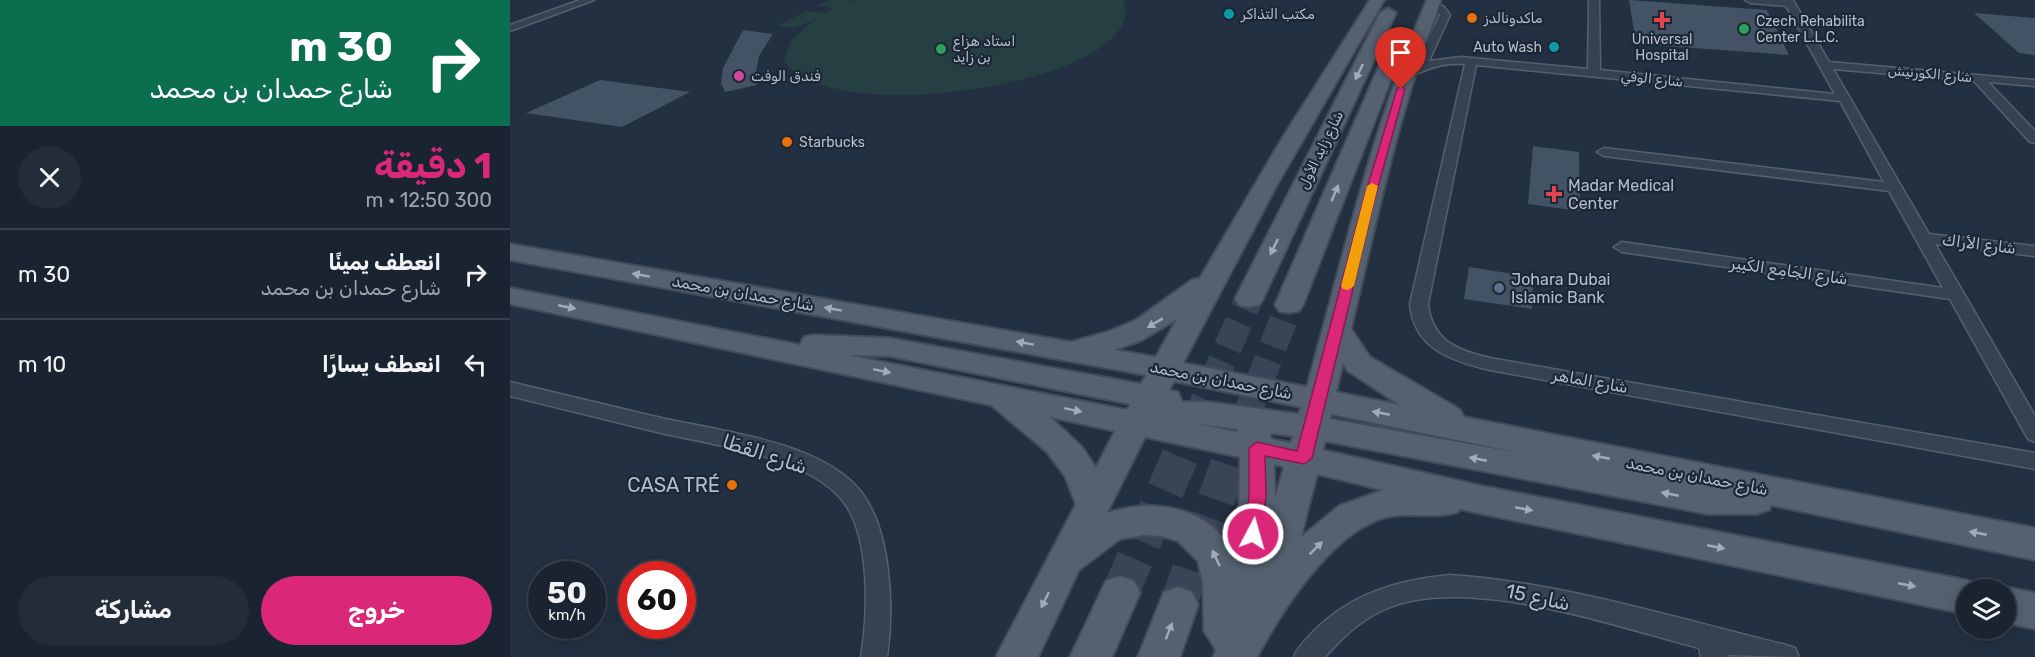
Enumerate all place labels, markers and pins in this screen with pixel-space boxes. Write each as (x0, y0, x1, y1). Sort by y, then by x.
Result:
place label: مكتب التذاكر (1240, 6, 1315, 23)
marker: مكتب التذاكر (1222, 7, 1236, 21)
place label: ماكدونالدز (1483, 10, 1543, 27)
marker: ماكدونالدز (1465, 11, 1479, 25)
marker: Universal Hospital (1653, 11, 1671, 29)
place label: Czech Rehabilita Center L.L.C. (1756, 13, 1865, 46)
marker: Czech Rehabilita Center L.L.C. (1737, 22, 1751, 36)
pin (1375, 27, 1426, 89)
place label: Universal Hospital (1632, 31, 1692, 64)
place label: استاد هزاع بن زايد (953, 33, 1015, 66)
place label: Auto Wash (1473, 39, 1542, 56)
marker: Auto Wash (1547, 40, 1561, 54)
marker: استاد هزاع بن زايد (934, 42, 948, 56)
place label: فندق الوفت (751, 68, 821, 85)
marker: فندق الوفت (732, 69, 746, 83)
place label: Starbucks (799, 134, 865, 151)
marker: Starbucks (780, 135, 794, 149)
place label: Madar Medical Center (1568, 176, 1674, 213)
marker: Madar Medical Center (1545, 185, 1563, 203)
place label: Johara Dubai Islamic Bank (1511, 270, 1611, 307)
marker: Johara Dubai Islamic Bank (1492, 281, 1506, 295)
place label: CASA TRÉ (627, 473, 720, 497)
marker: CASA TRÉ (725, 478, 739, 492)

